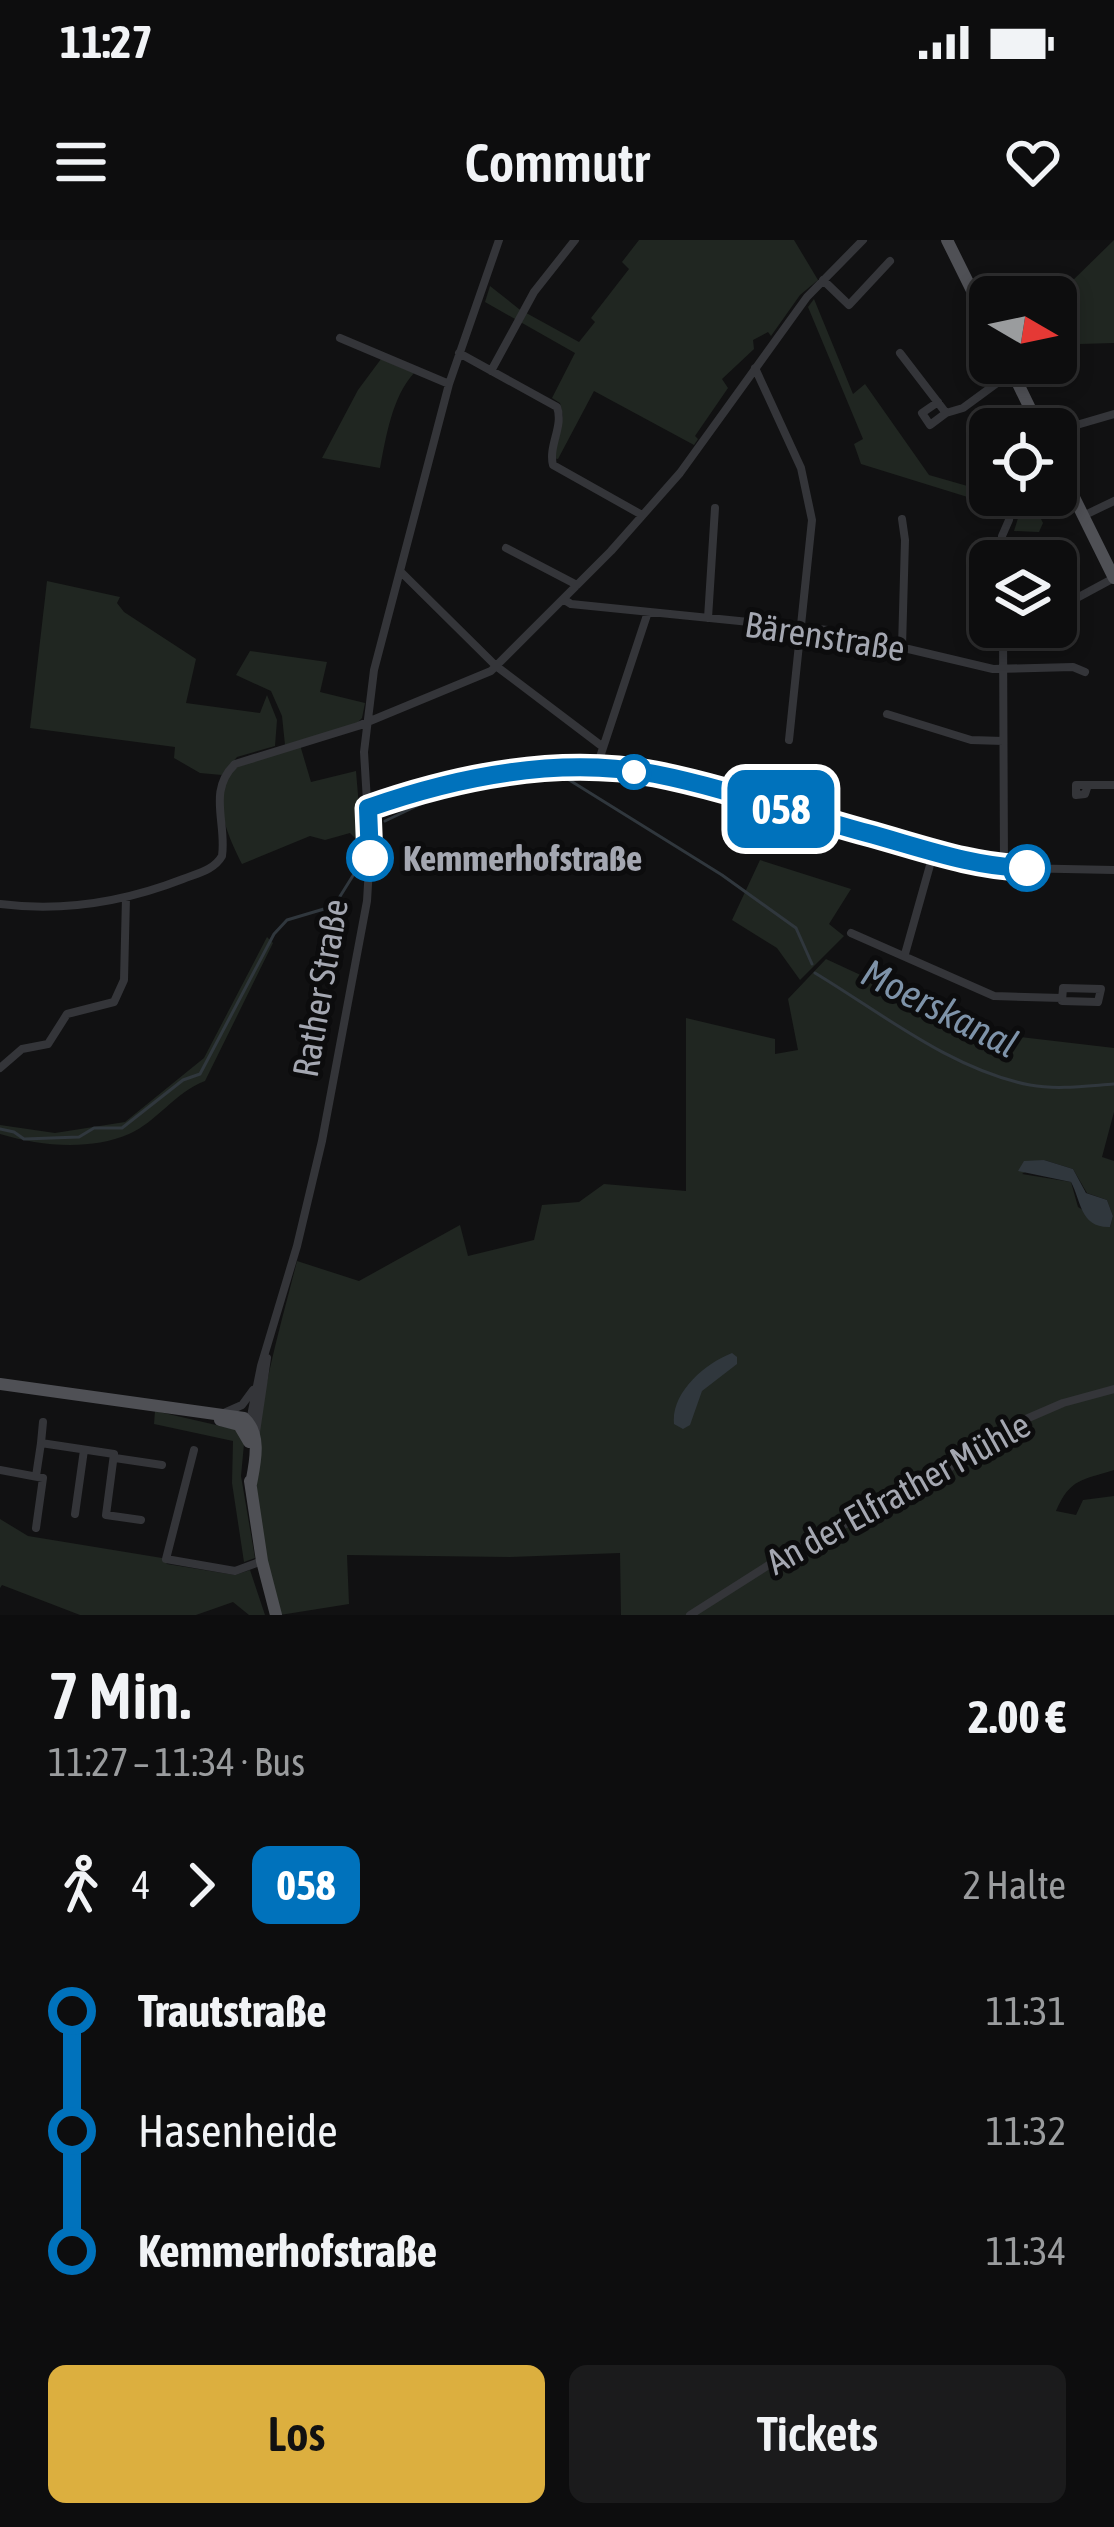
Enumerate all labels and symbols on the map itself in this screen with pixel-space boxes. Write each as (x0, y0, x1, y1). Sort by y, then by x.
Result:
north arrow (969, 276, 1077, 384)
street label: Bärenstraße (742, 603, 908, 669)
unlabelled marker (618, 756, 650, 788)
line badge: 058 (712, 770, 850, 848)
marker: Kemmerhofstraße (348, 836, 392, 880)
place label: Kemmerhofstraße (403, 837, 642, 879)
unlabelled marker (1005, 846, 1049, 890)
street label: Rather Straße (284, 896, 356, 1080)
water label: Moerskanal (855, 950, 1025, 1066)
street label: An der Elfrather Mühle (759, 1403, 1037, 1583)

